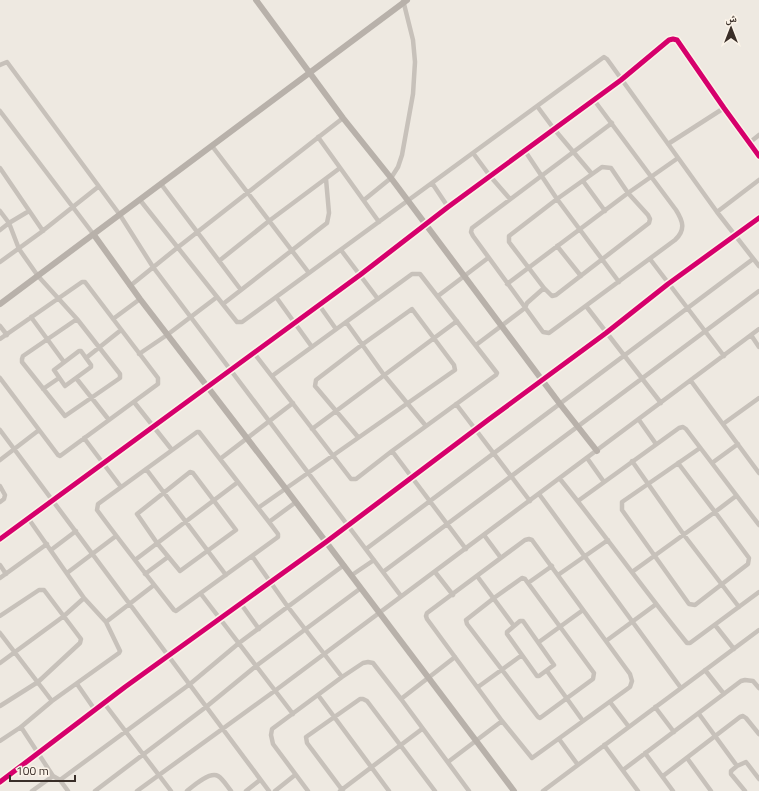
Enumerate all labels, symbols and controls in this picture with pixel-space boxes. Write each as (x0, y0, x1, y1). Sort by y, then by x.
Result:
north arrow (711, 8, 751, 48)
text: ش (725, 10, 737, 26)
scale bar (10, 757, 75, 783)
text: 100 m (16, 761, 49, 780)

